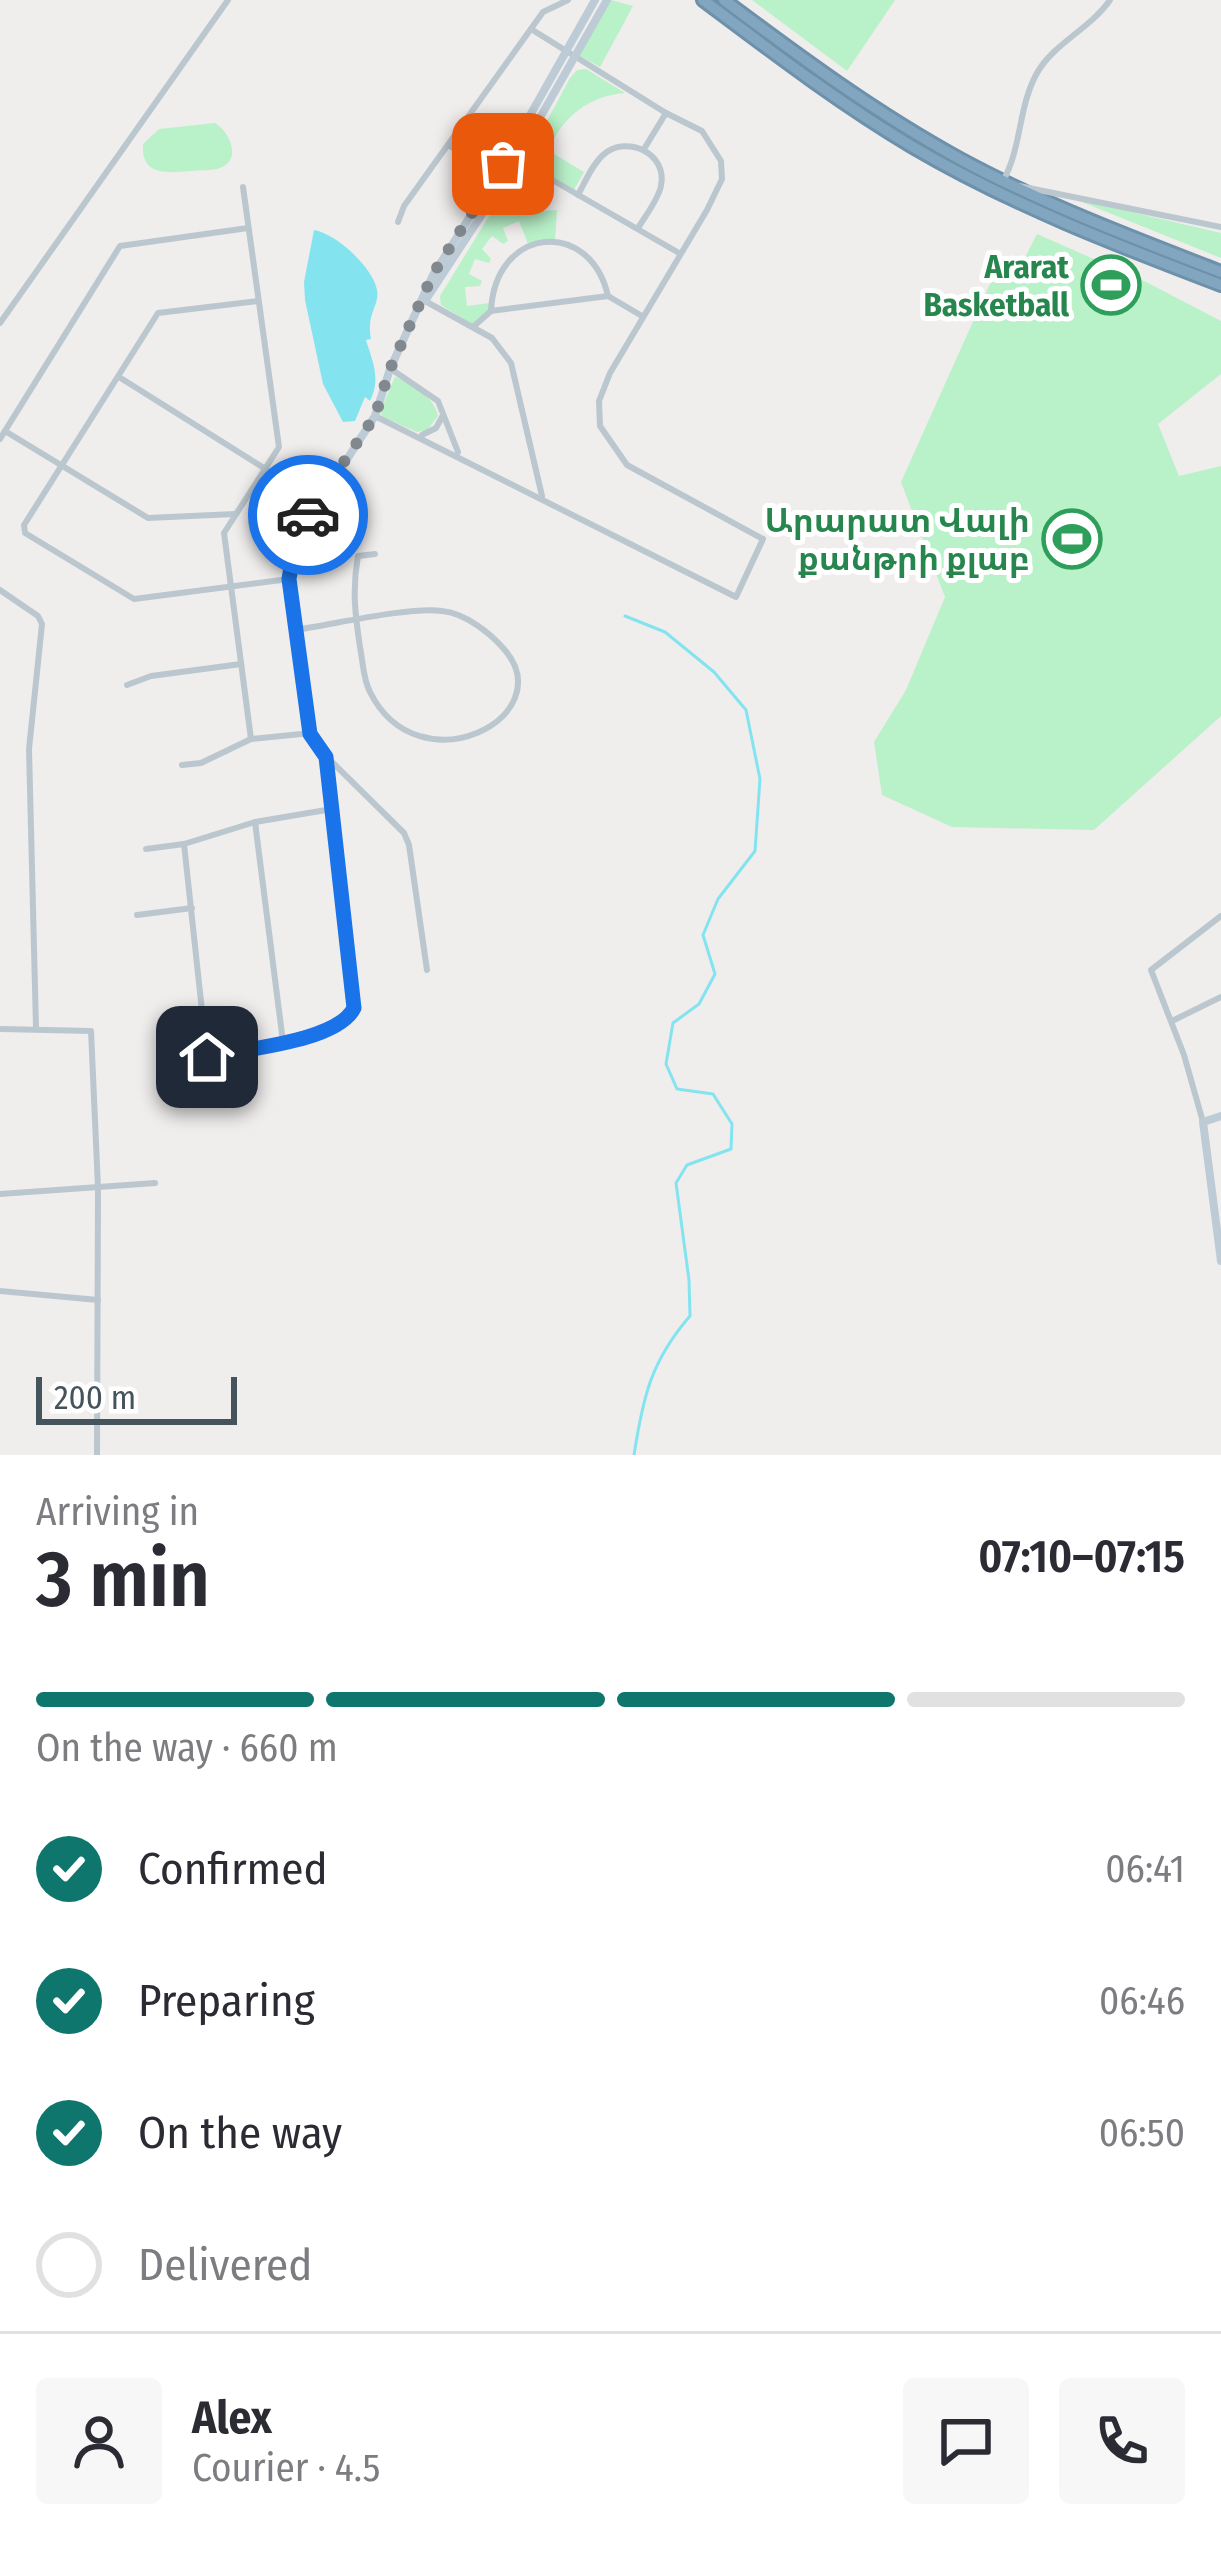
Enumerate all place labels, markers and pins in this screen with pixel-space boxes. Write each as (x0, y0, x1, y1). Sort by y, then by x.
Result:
pin (452, 113, 554, 215)
place label: Ararat Basketball (923, 247, 1070, 325)
sports icon: Ararat Basketball (1080, 254, 1142, 316)
place label: Արարատ Վալի քանթրի քլաբ (765, 501, 1030, 579)
sports icon: Արարատ Վալի քանթրի քլաբ (1041, 508, 1103, 570)
pin (156, 1006, 258, 1108)

